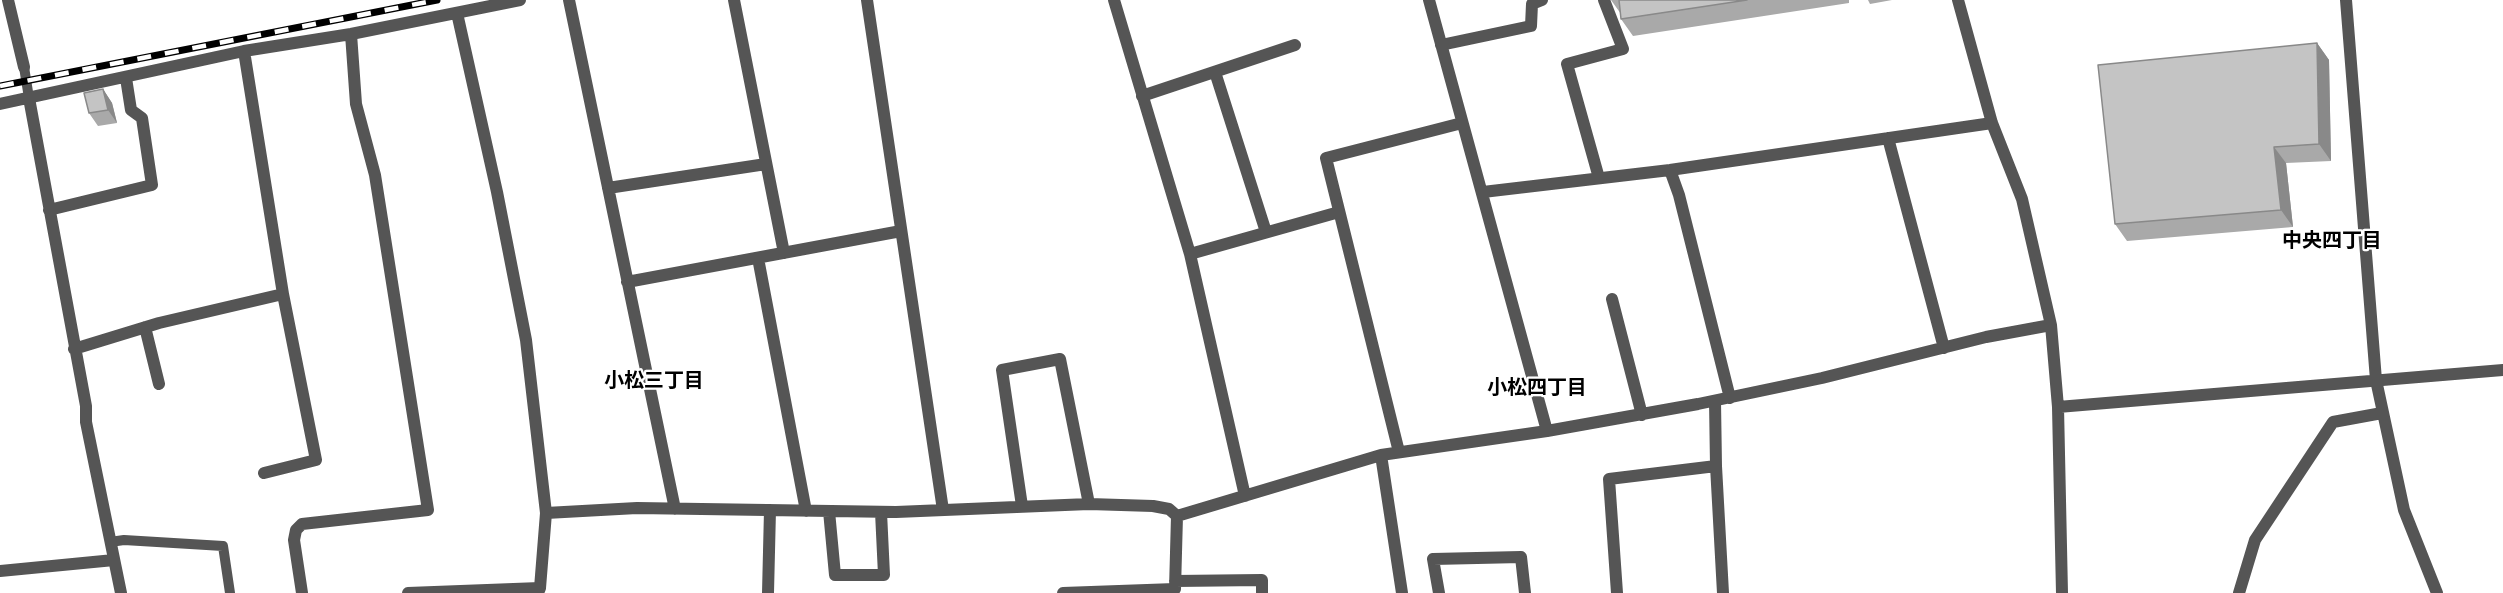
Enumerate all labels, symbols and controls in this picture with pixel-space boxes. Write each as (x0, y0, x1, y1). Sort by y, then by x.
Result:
district label: 中央四丁目 (2282, 229, 2382, 253)
district label: 小松三丁目 (604, 369, 704, 393)
district label: 小松四丁目 (1487, 376, 1587, 400)

